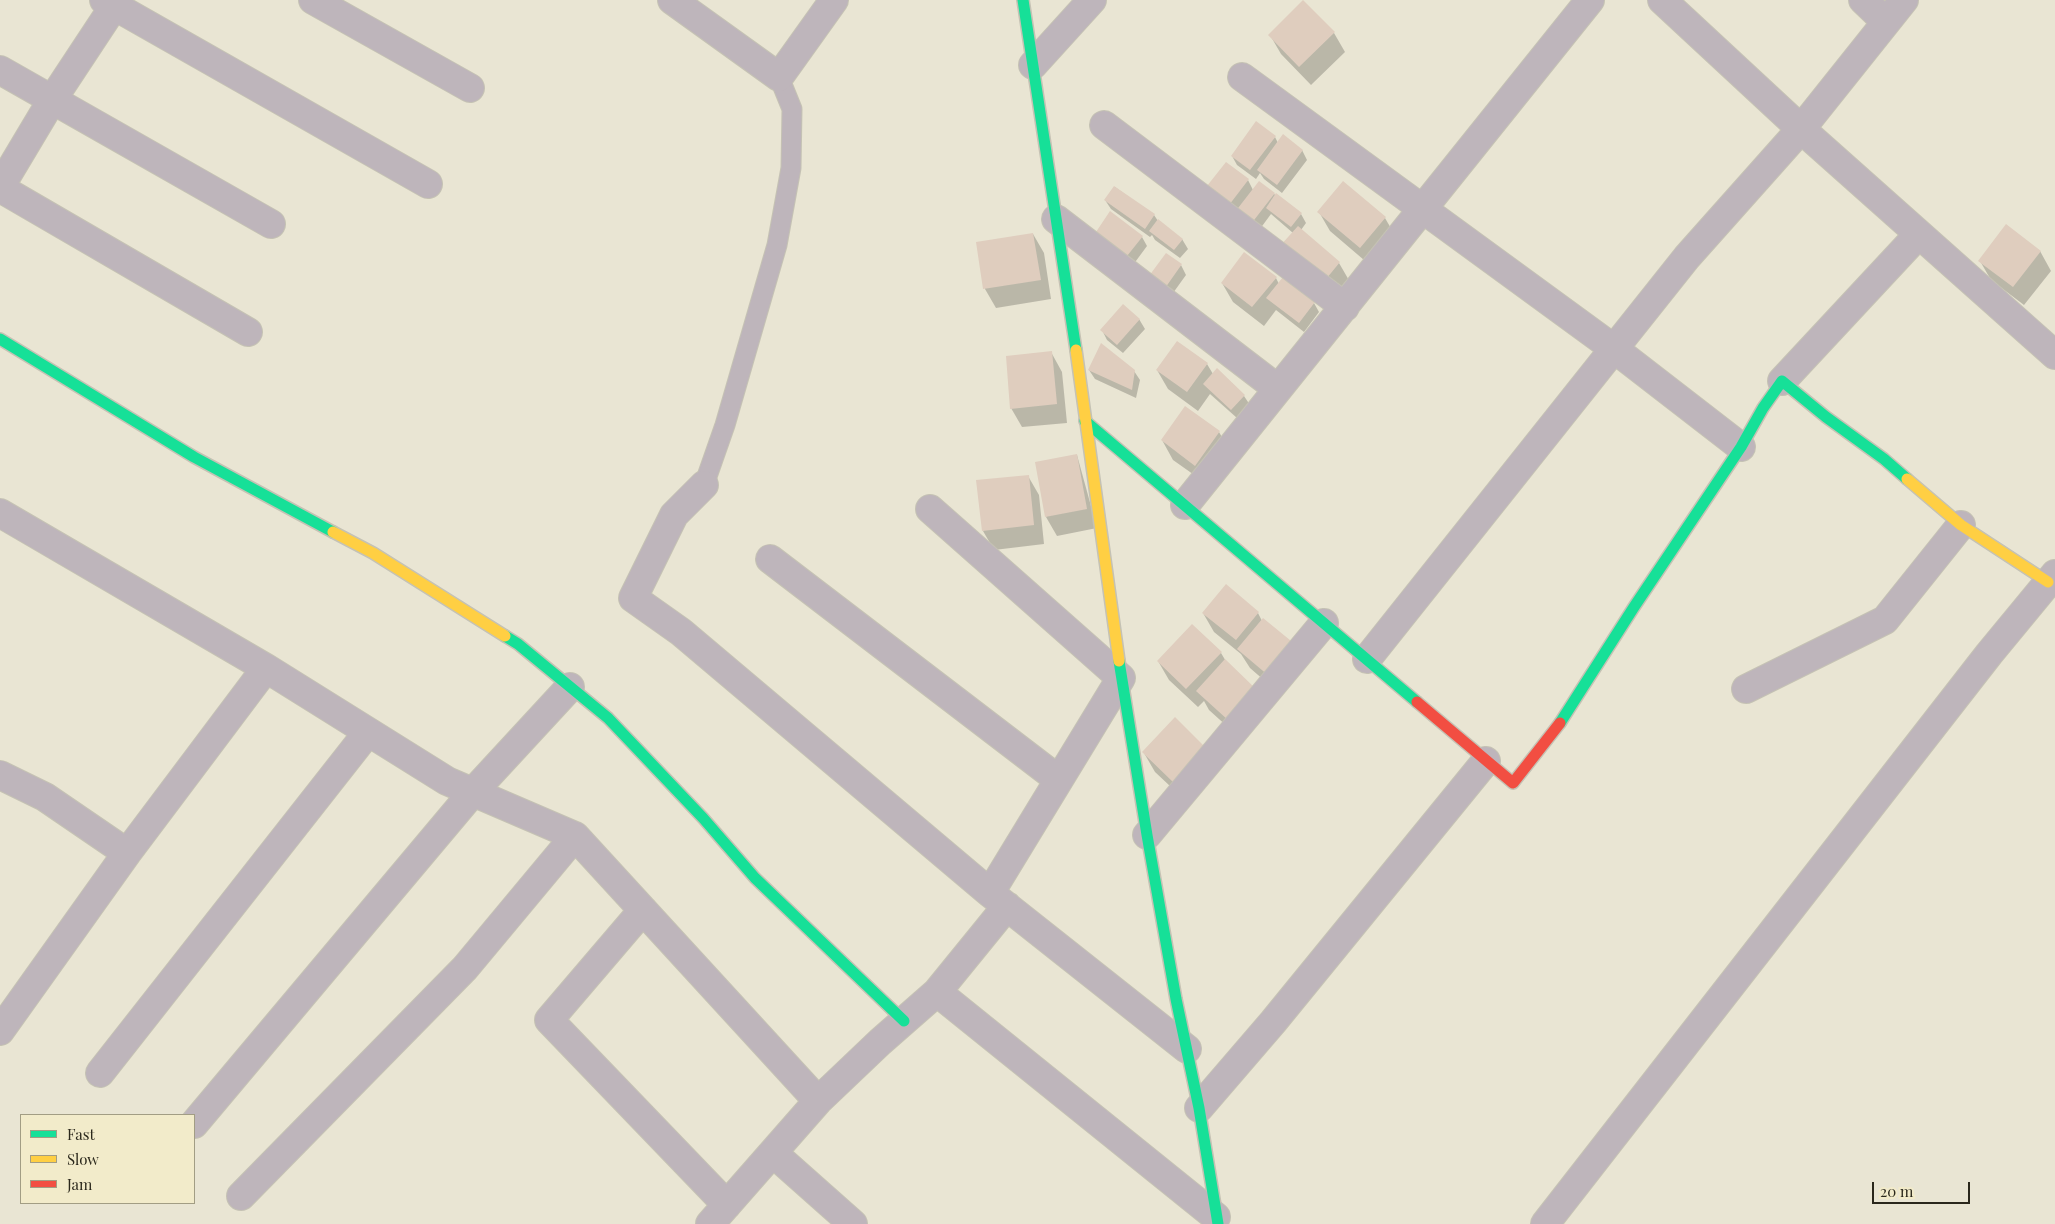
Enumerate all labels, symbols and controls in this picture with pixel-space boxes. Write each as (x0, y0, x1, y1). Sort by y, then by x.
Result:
legend (20, 1114, 195, 1204)
text: Fast (67, 1124, 95, 1144)
text: Slow (67, 1149, 99, 1169)
scale bar (1875, 1172, 1972, 1204)
text: Jam (67, 1174, 92, 1194)
text: 20 m (1880, 1181, 1913, 1201)

